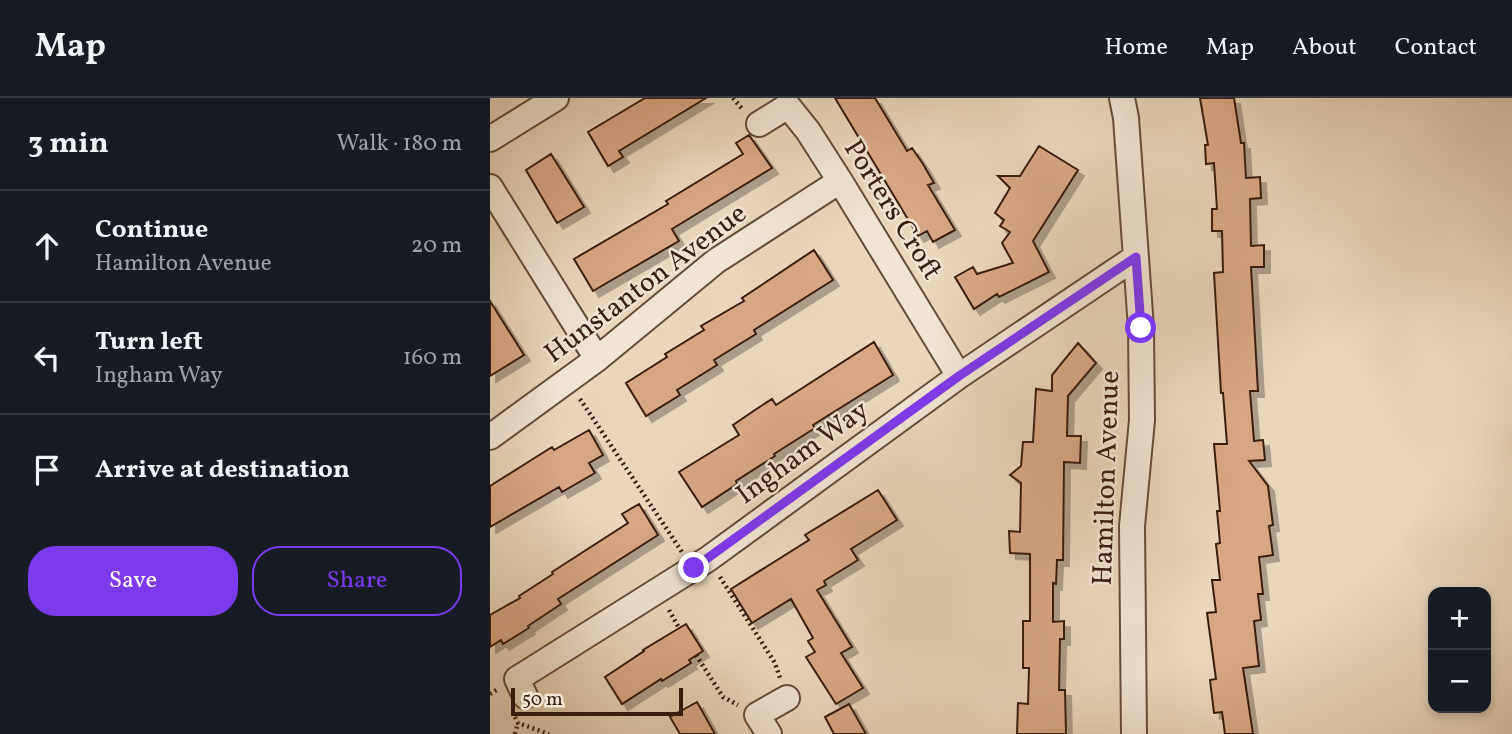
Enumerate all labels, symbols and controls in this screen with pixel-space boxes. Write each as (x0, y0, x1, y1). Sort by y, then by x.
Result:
text: Map (35, 25, 106, 71)
text: Home (1104, 31, 1168, 65)
text: Map (1206, 31, 1254, 65)
text: About (1292, 31, 1357, 65)
text: Contact (1395, 31, 1477, 65)
text: 3 min (28, 123, 109, 165)
text: Walk · 180 m (337, 128, 462, 160)
street label: Porters Croft (833, 132, 951, 288)
street label: Hunstanton Avenue (537, 195, 755, 373)
text: Continue (95, 212, 208, 248)
icon: ahead (28, 227, 66, 265)
text: 20 m (411, 230, 462, 262)
text: Hamilton Avenue (95, 248, 272, 280)
route start (1125, 312, 1156, 343)
text: Turn left (95, 324, 203, 360)
icon: left (28, 339, 66, 377)
text: 160 m (403, 342, 462, 374)
text: Ingham Way (95, 360, 223, 392)
street label: Hamilton Avenue (1084, 370, 1130, 586)
street label: Ingham Way (729, 392, 877, 514)
icon: arrive (28, 451, 66, 489)
text: Arrive at destination (95, 452, 350, 488)
button: Save (28, 546, 238, 616)
button: Share (252, 546, 462, 616)
route end (678, 552, 709, 583)
map controls (1428, 587, 1491, 713)
button: + (1428, 587, 1491, 650)
button: − (1428, 650, 1491, 713)
scale bar (511, 685, 682, 717)
text: 50 m (522, 687, 563, 713)

